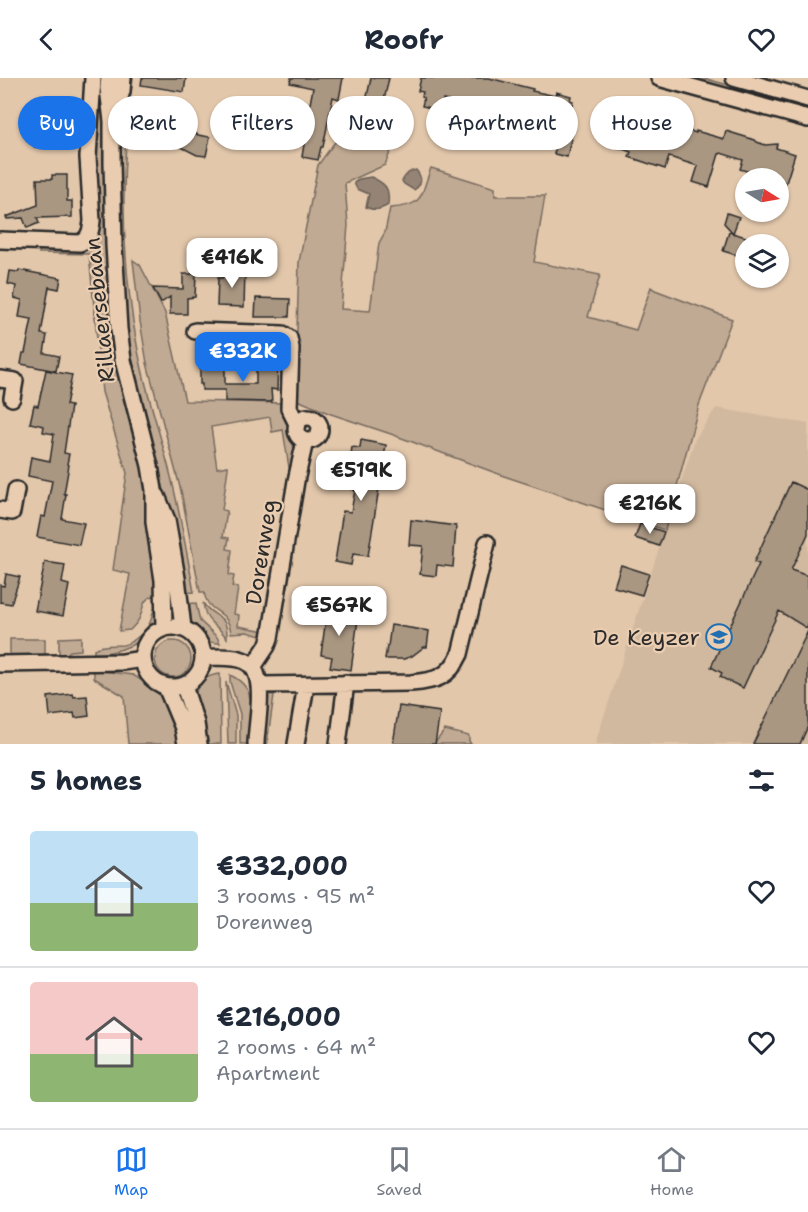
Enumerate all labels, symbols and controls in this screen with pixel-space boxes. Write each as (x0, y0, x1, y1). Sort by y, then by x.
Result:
text: Roofr (364, 21, 444, 58)
icon: back (30, 23, 63, 56)
icon: heart (745, 23, 778, 56)
chip: Buy (18, 96, 96, 150)
chip: Rent (108, 96, 198, 150)
chip: Filters (210, 96, 315, 150)
chip: New (327, 96, 414, 150)
chip: Apartment (426, 96, 578, 150)
chip: House (590, 96, 694, 150)
north arrow (735, 168, 789, 222)
map controls (735, 168, 789, 288)
button: layers (735, 234, 789, 288)
street label: Rillaersebaan (77, 236, 122, 384)
pin: €416K (190, 238, 274, 289)
text: €416K (201, 244, 264, 270)
pin: €332K (201, 332, 285, 383)
text: €332K (209, 338, 277, 364)
pin: €519K (319, 451, 403, 502)
text: €519K (330, 457, 392, 483)
pin: €216K (608, 484, 692, 535)
text: €216K (618, 490, 682, 516)
street label: Dorenweg (239, 497, 284, 607)
pin: €567K (297, 586, 381, 637)
text: €567K (306, 592, 372, 618)
school or university icon: De Keyzer (704, 622, 734, 652)
place label: De Keyzer (593, 623, 700, 652)
text: 5 homes (30, 763, 142, 798)
icon: filters (745, 764, 778, 797)
text: €332,000 (216, 848, 348, 883)
icon: home (78, 855, 150, 927)
icon: heart (745, 875, 778, 908)
text: 3 rooms · 95 m² (216, 883, 375, 909)
text: Dorenweg (216, 909, 313, 935)
text: €216,000 (216, 999, 341, 1034)
icon: home (78, 1006, 150, 1078)
icon: heart (745, 1026, 778, 1059)
text: 2 rooms · 64 m² (216, 1034, 376, 1060)
text: Apartment (216, 1060, 320, 1086)
tab: Map (114, 1143, 148, 1200)
tab: Saved (376, 1143, 422, 1200)
tab: Home (650, 1143, 694, 1200)

